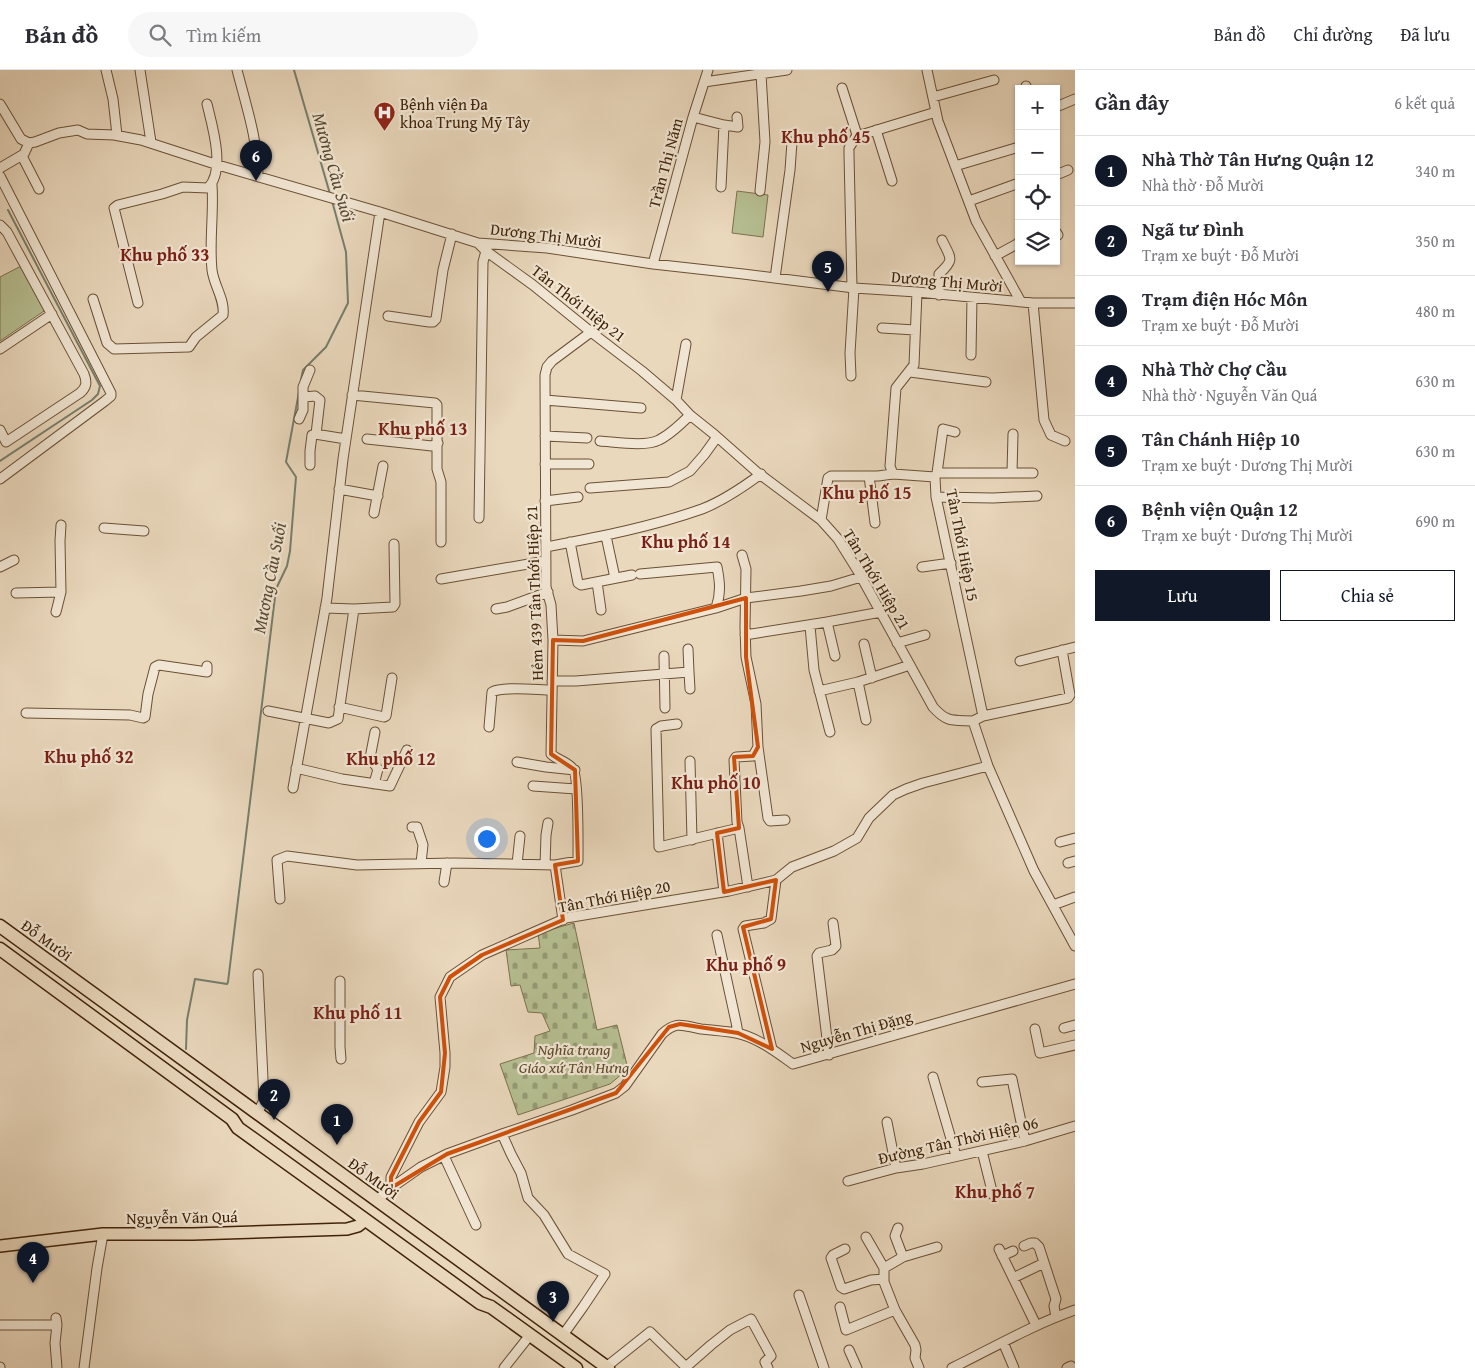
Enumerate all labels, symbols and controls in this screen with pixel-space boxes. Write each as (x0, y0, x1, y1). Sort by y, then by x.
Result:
search box (128, 12, 478, 57)
text: Bản đồ (25, 17, 98, 52)
icon: search (146, 21, 174, 49)
text: Tìm kiếm (186, 21, 261, 49)
text: Bản đồ (1214, 21, 1265, 48)
text: Chỉ đường (1293, 21, 1372, 48)
text: Đã lưu (1400, 21, 1450, 48)
map controls (1015, 85, 1060, 265)
button: + (1015, 85, 1060, 130)
text: Gần đây (1095, 87, 1169, 118)
text: 6 kết quả (1394, 91, 1455, 115)
place label: Bệnh viện Đa khoa Trung Mỹ Tây (400, 92, 530, 134)
hospital icon: Bệnh viện Đa khoa Trung Mỹ Tây (372, 101, 396, 132)
water label: Mương Cầu Suối (305, 109, 363, 225)
street label: Trần Thị Năm (641, 115, 689, 211)
district label: Khu phố 45 (781, 123, 871, 150)
button: − (1015, 130, 1060, 175)
pin: 6 (240, 140, 272, 181)
text: Nhà Thờ Tân Hưng Quận 12 (1142, 145, 1374, 173)
text: 1 (1107, 159, 1115, 183)
text: 340 m (1415, 159, 1455, 183)
text: Nhà thờ · Đỗ Mười (1142, 173, 1264, 197)
button: locate (1015, 175, 1060, 220)
text: Ngã tư Đình (1142, 215, 1244, 243)
street label: Dương Thị Mười (489, 216, 603, 254)
button: layers (1015, 220, 1060, 265)
text: 2 (1107, 229, 1115, 253)
text: 350 m (1415, 229, 1455, 253)
district label: Khu phố 33 (120, 241, 210, 268)
text: Trạm xe buýt · Đỗ Mười (1142, 243, 1299, 267)
pin: 5 (812, 251, 844, 292)
street label: Tân Thới Hiệp 21 (527, 258, 631, 348)
street label: Dương Thị Mười (890, 264, 1004, 298)
text: Trạm điện Hóc Môn (1142, 285, 1308, 313)
text: 3 (1107, 299, 1115, 323)
text: 480 m (1415, 299, 1455, 323)
text: Trạm xe buýt · Đỗ Mười (1142, 313, 1299, 337)
text: Nhà Thờ Chợ Cầu (1142, 355, 1287, 383)
text: 4 (1107, 369, 1115, 393)
text: 630 m (1415, 369, 1455, 393)
text: Nhà thờ · Nguyễn Văn Quá (1142, 383, 1317, 407)
district label: Khu phố 13 (378, 415, 468, 442)
text: Tân Chánh Hiệp 10 (1142, 425, 1300, 453)
text: 5 (1107, 439, 1115, 463)
text: 630 m (1415, 439, 1455, 463)
text: Trạm xe buýt · Dương Thị Mười (1142, 453, 1353, 477)
district label: Khu phố 15 (822, 479, 912, 506)
street label: Tân Thới Hiệp 15 (940, 487, 986, 603)
text: Bệnh viện Quận 12 (1142, 495, 1298, 523)
street label: Hẻm 439 Tân Thới Hiệp 21 (519, 505, 549, 681)
text: 6 (1107, 509, 1115, 533)
text: 690 m (1415, 509, 1455, 533)
water label: Mương Cầu Suối (245, 520, 293, 636)
text: Trạm xe buýt · Dương Thị Mười (1142, 523, 1353, 547)
street label: Tân Thới Hiệp 21 (837, 524, 917, 634)
district label: Khu phố 14 (641, 528, 731, 555)
button: Lưu (1095, 570, 1270, 621)
button: Chia sẻ (1280, 570, 1455, 621)
district label: Khu phố 32 (44, 743, 134, 770)
district label: Khu phố 12 (346, 745, 436, 772)
district label: Khu phố 10 (671, 769, 761, 796)
your location (474, 826, 500, 852)
street label: Tân Thới Hiệp 20 (556, 873, 673, 919)
street label: Đỗ Mười (16, 913, 78, 967)
district label: Khu phố 9 (706, 951, 786, 978)
district label: Khu phố 11 (313, 999, 403, 1026)
street label: Nguyễn Thị Đặng (797, 1004, 915, 1058)
park label: Nghĩa trang Giáo xứ Tân Hưng (519, 1037, 630, 1079)
pin: 2 (258, 1079, 290, 1120)
pin: 1 (321, 1104, 353, 1145)
street label: Đường Tân Thời Hiệp 06 (876, 1110, 1041, 1170)
street label: Đỗ Mười (343, 1151, 405, 1205)
district label: Khu phố 7 (955, 1178, 1035, 1205)
street label: Nguyễn Văn Quá (126, 1204, 238, 1230)
pin: 4 (17, 1242, 49, 1283)
pin: 3 (537, 1281, 569, 1322)

